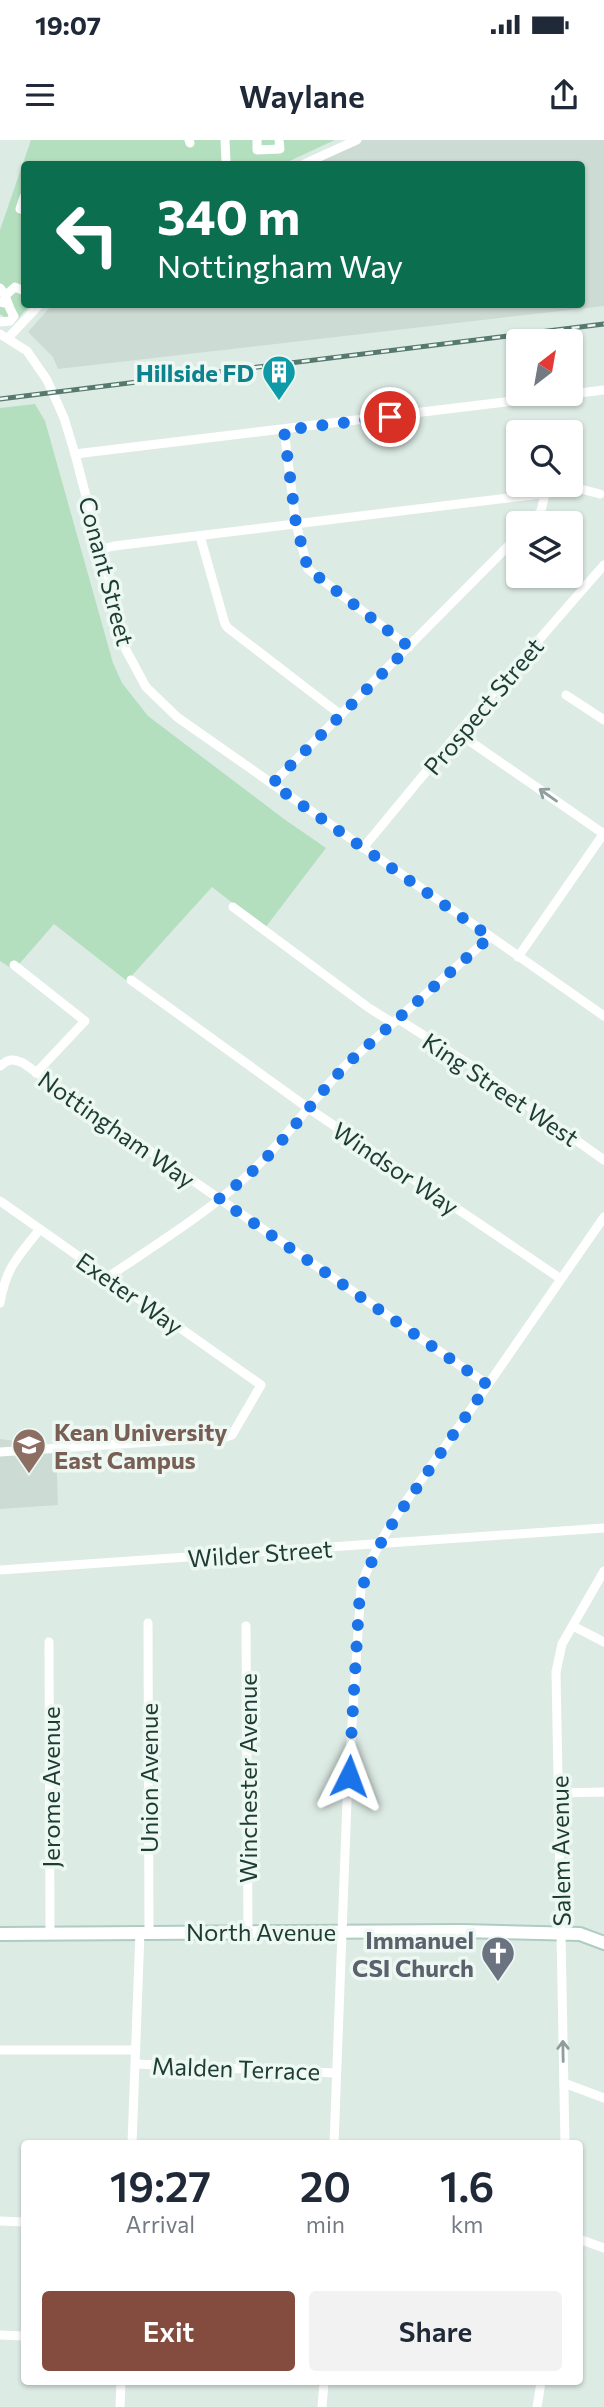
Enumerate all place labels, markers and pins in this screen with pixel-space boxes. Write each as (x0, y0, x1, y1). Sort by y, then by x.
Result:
building icon: Hillside FD (260, 353, 298, 402)
place label: Hillside FD (136, 358, 254, 387)
pin (360, 387, 420, 447)
place label: Kean University East Campus (54, 1417, 227, 1474)
school or university icon: Kean University East Campus (10, 1426, 48, 1475)
place label: Immanuel CSI Church (352, 1925, 474, 1982)
church icon: Immanuel CSI Church (479, 1934, 517, 1983)

